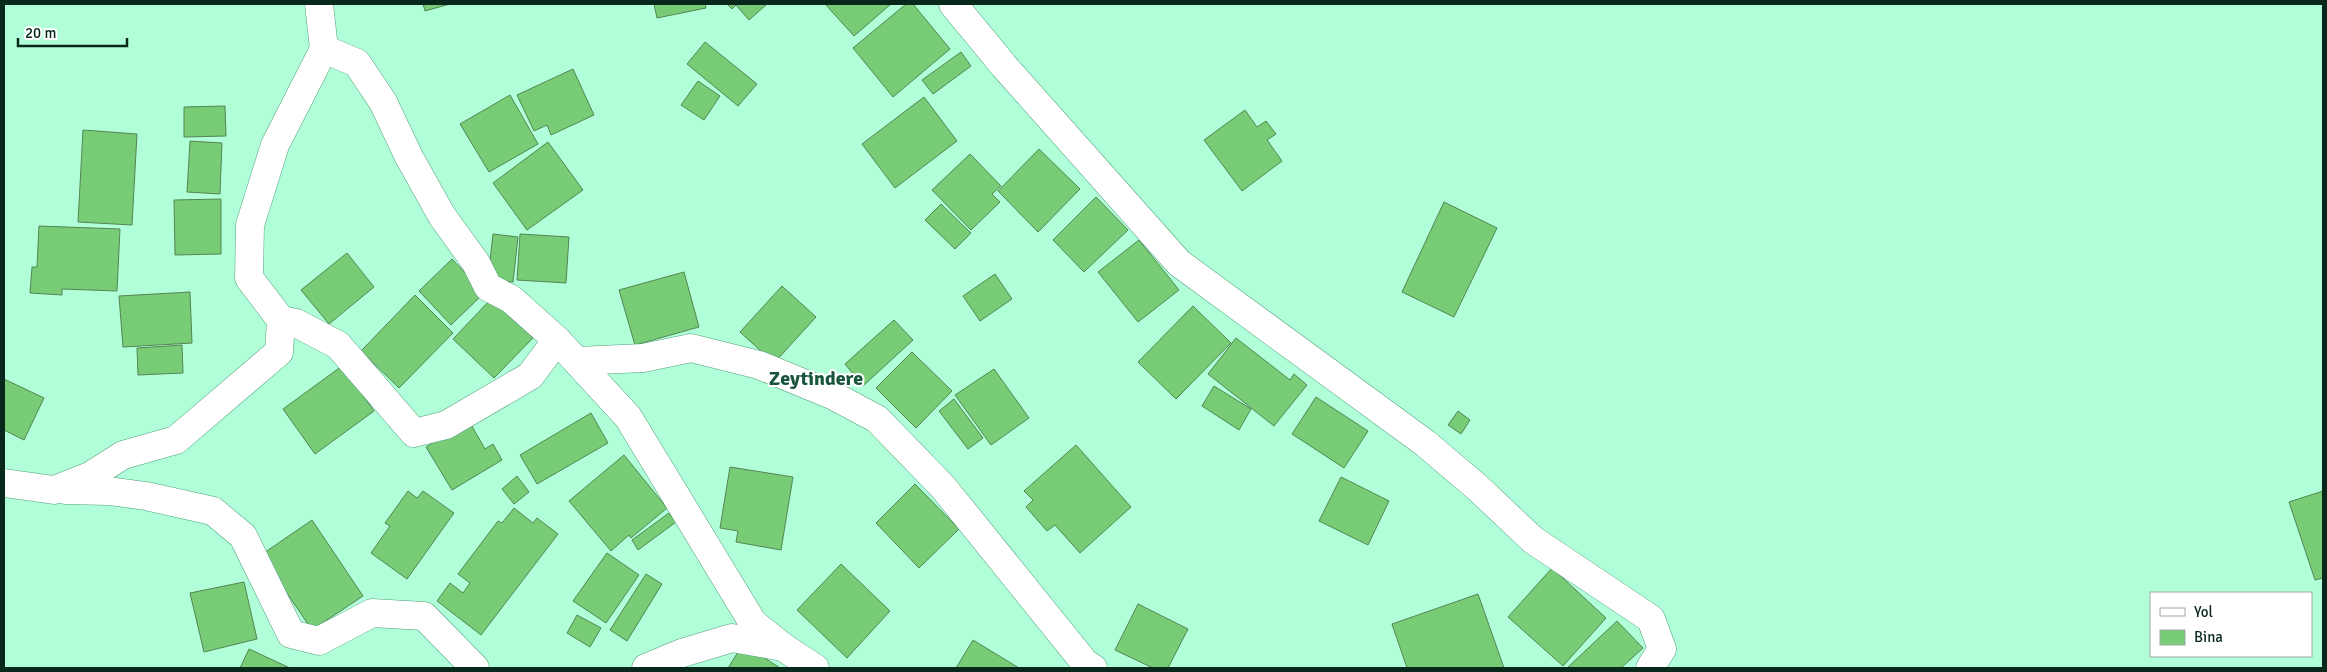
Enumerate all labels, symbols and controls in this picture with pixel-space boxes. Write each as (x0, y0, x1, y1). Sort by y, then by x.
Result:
scale bar (18, 15, 126, 47)
text: 20 m (25, 24, 56, 42)
district label: Zeytindere (769, 366, 863, 391)
legend (2150, 592, 2312, 657)
text: Yol (2194, 603, 2213, 621)
text: Bina (2194, 628, 2223, 646)

